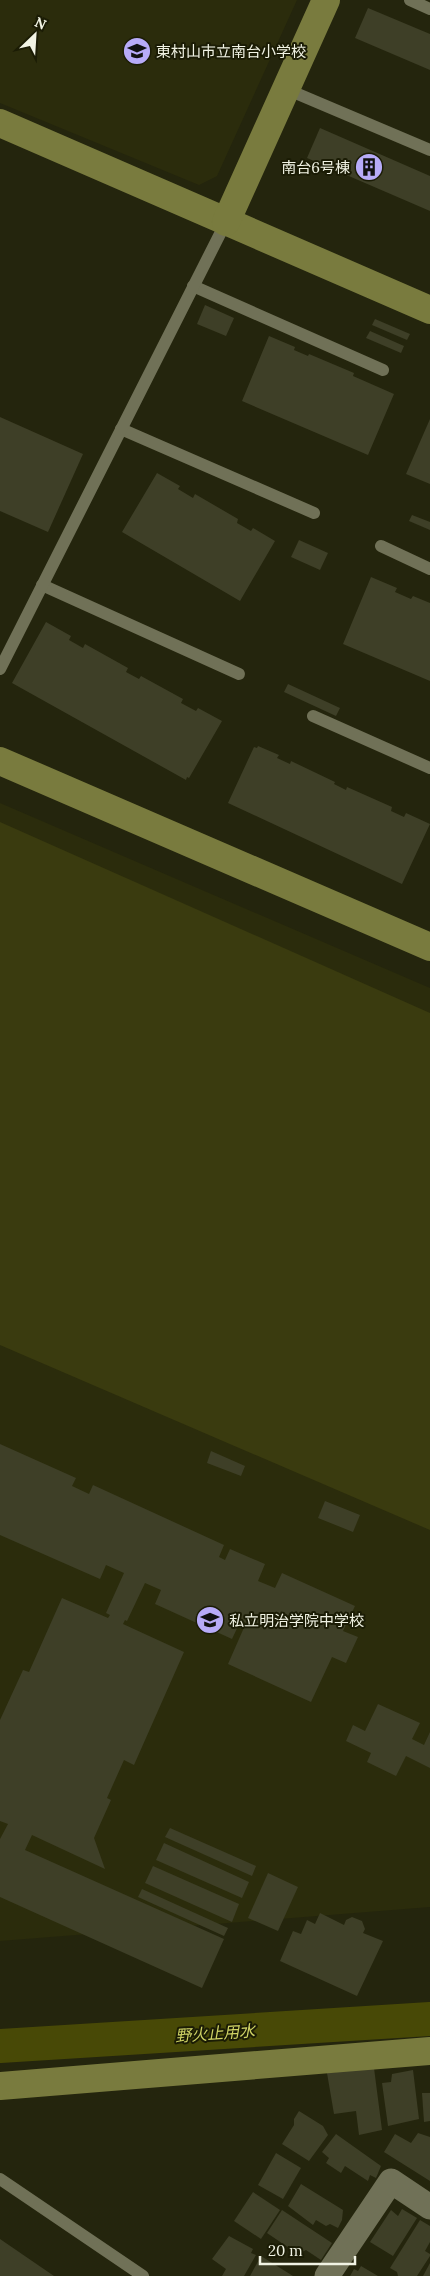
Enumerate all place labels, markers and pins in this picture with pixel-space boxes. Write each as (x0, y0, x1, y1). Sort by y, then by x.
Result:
school or university icon: 東村山市立南台小学校 (122, 36, 152, 66)
place label: 東村山市立南台小学校 (156, 42, 306, 61)
building icon: 南台6号棟 (354, 152, 384, 182)
place label: 南台6号棟 (281, 158, 350, 177)
school or university icon: 私立明治学院中学校 (195, 1605, 225, 1635)
place label: 私立明治学院中学校 (229, 1611, 364, 1630)

